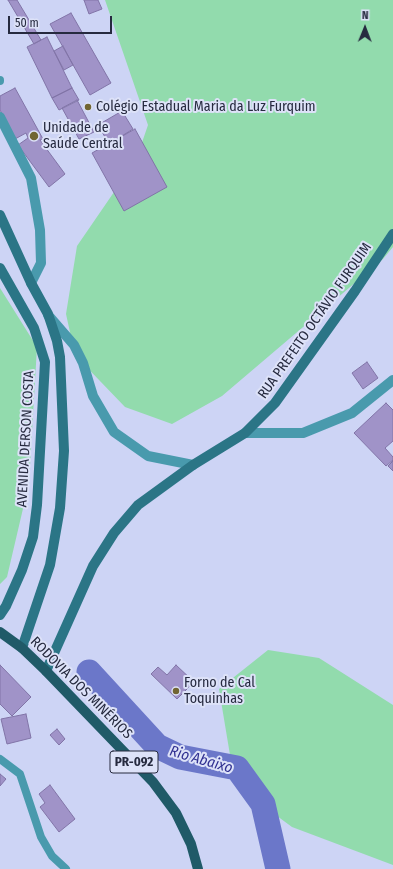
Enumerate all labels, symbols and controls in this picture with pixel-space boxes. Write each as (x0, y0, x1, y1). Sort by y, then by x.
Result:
scale bar (10, 8, 114, 34)
north arrow (345, 8, 385, 48)
text: N (362, 9, 369, 22)
text: 50 m (15, 16, 39, 30)
place label: Colégio Estadual Maria da Luz Furquim (96, 99, 316, 115)
marker: Colégio Estadual Maria da Luz Furquim (83, 102, 93, 112)
place label: Unidade de Saúde Central (43, 120, 122, 152)
marker: Unidade de Saúde Central (28, 130, 40, 142)
street label: RUA PREFEITO OCTÁVIO FURQUIM (255, 240, 375, 402)
street label: AVENIDA DERSON COSTA (14, 370, 38, 508)
street label: RODOVIA DOS MINÉRIOS (26, 633, 136, 743)
place label: Forno de Cal Toquinhas (184, 675, 255, 708)
marker: Forno de Cal Toquinhas (171, 686, 181, 696)
water label: Rio Abaixo (167, 742, 235, 778)
road number: PR-092 (110, 751, 158, 773)

